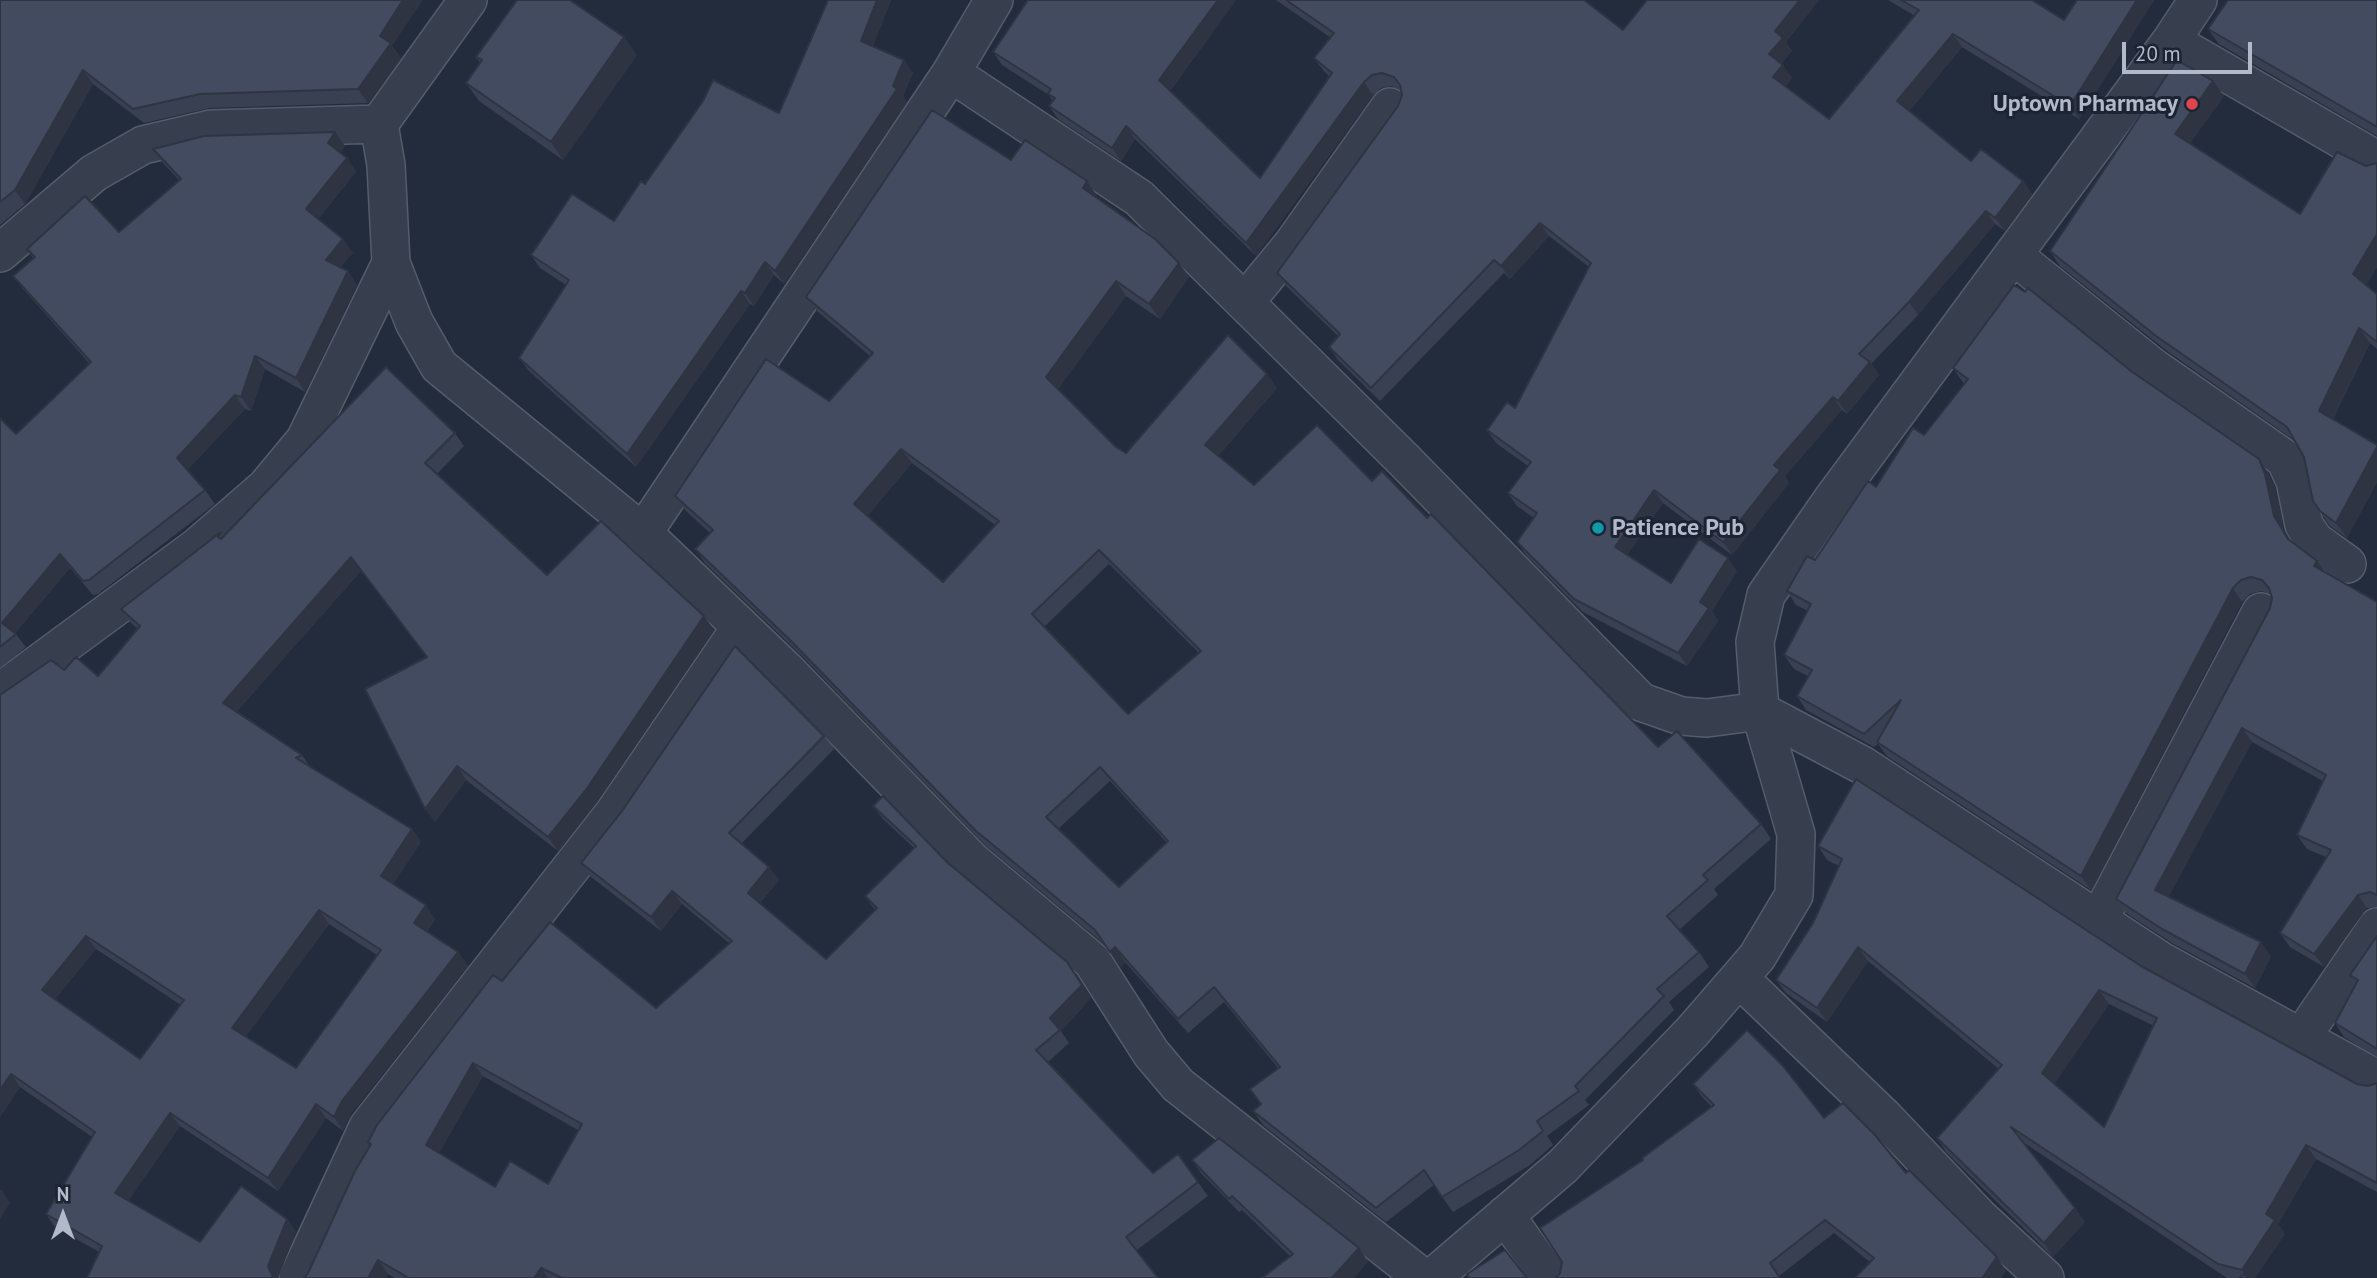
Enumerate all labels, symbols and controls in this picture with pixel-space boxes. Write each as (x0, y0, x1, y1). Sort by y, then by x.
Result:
scale bar (2125, 28, 2254, 72)
text: 20 m (2135, 40, 2181, 67)
place label: Uptown Pharmacy (1993, 90, 2178, 118)
marker: Uptown Pharmacy (2184, 96, 2200, 112)
place label: Patience Pub (1612, 514, 1744, 542)
marker: Patience Pub (1590, 520, 1606, 536)
north arrow (28, 1180, 98, 1250)
text: N (57, 1182, 69, 1206)

